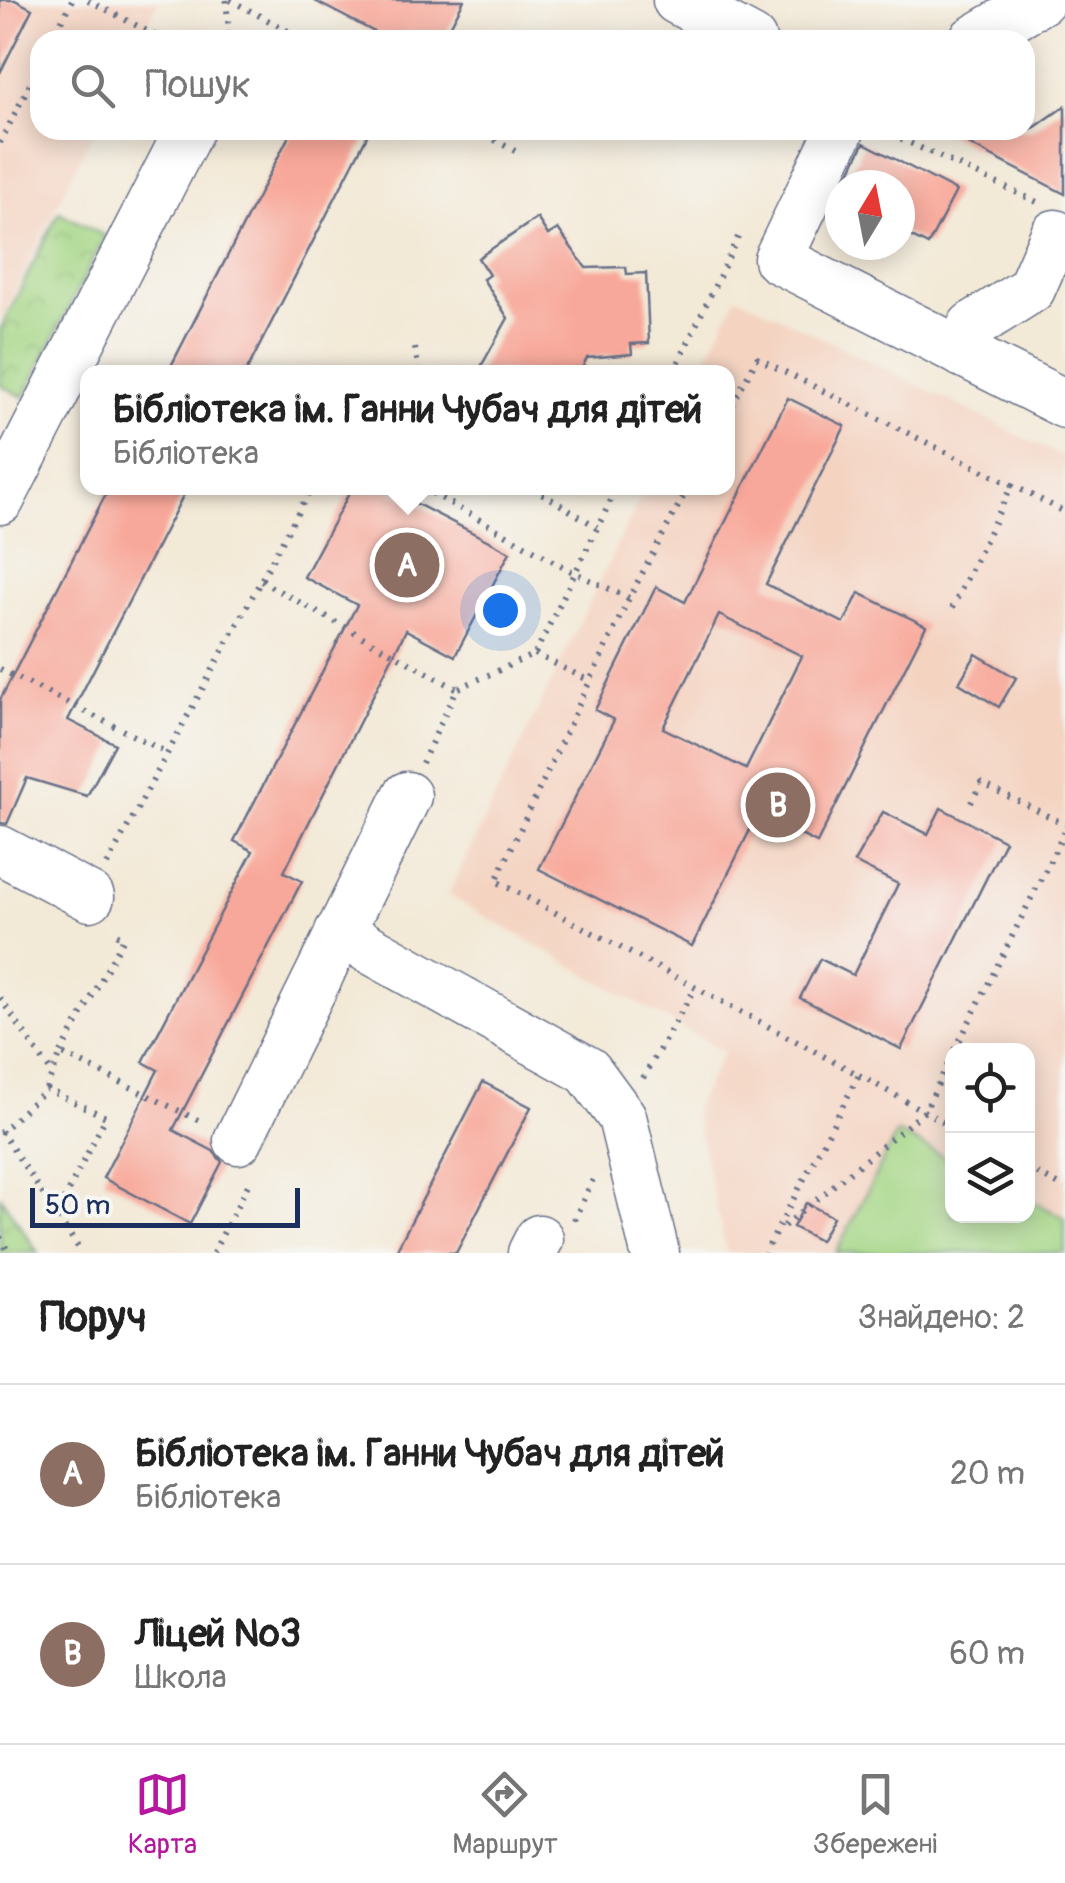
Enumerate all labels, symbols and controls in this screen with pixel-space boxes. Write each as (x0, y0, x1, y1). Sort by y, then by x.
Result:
search box (30, 30, 1035, 140)
icon: search (65, 58, 120, 113)
text: Пошук (145, 61, 251, 109)
north arrow (825, 170, 915, 260)
popup (80, 365, 735, 495)
text: Бібліотека ім. Ганни Чубач для дітей (113, 386, 702, 434)
text: Бібліотека (113, 434, 259, 474)
pin: A (374, 528, 440, 602)
your location (475, 585, 526, 636)
pin: B (746, 768, 810, 842)
map controls (945, 1043, 1035, 1223)
button: locate (945, 1043, 1035, 1133)
button: layers (945, 1133, 1035, 1223)
scale bar (30, 1183, 300, 1228)
text: 50 m (45, 1188, 110, 1223)
text: Поруч (40, 1292, 147, 1344)
text: Знайдено: 2 (858, 1298, 1025, 1338)
text: Бібліотека ім. Ганни Чубач для дітей (135, 1430, 725, 1478)
text: A (62, 1454, 83, 1494)
text: 20 m (950, 1454, 1025, 1494)
text: Бібліотека (135, 1478, 281, 1518)
text: Ліцей №3 (135, 1610, 301, 1658)
text: B (63, 1634, 82, 1674)
text: 60 m (949, 1634, 1025, 1674)
text: Школа (135, 1658, 227, 1698)
tab: Карта (128, 1767, 197, 1862)
tab: Маршрут (452, 1767, 558, 1862)
tab: Збережені (813, 1767, 937, 1862)

